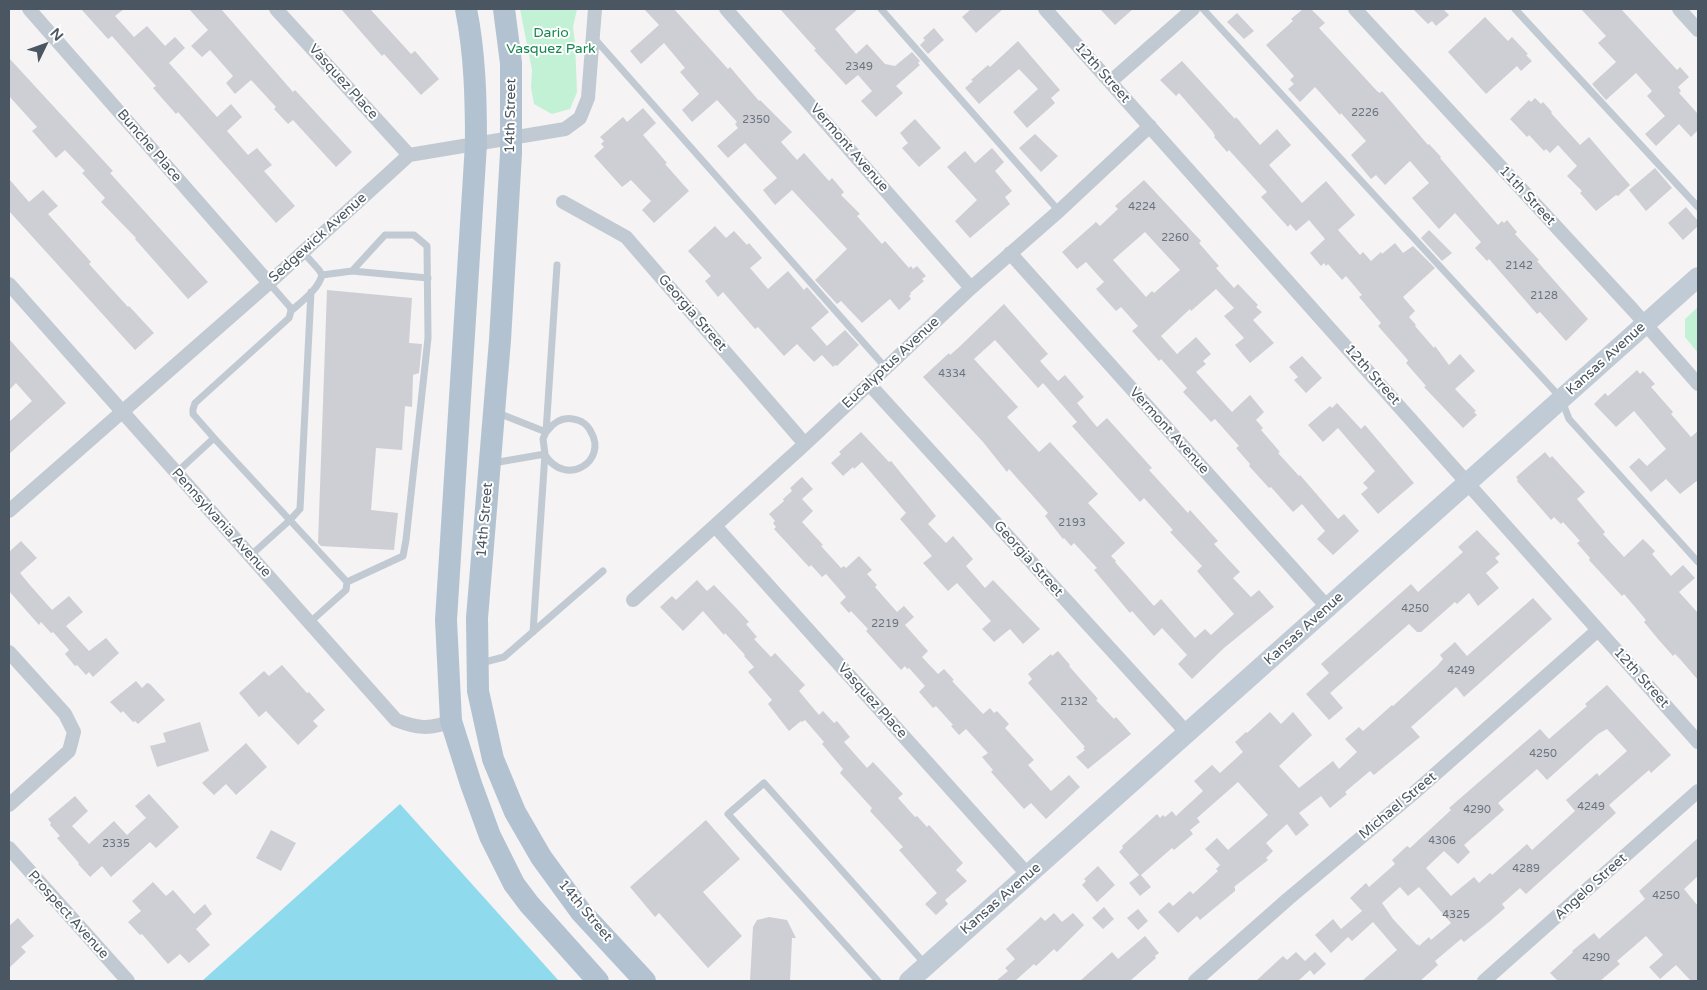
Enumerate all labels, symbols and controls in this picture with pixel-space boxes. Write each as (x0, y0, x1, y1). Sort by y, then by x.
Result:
north arrow (20, 20, 70, 70)
text: N (46, 25, 67, 44)
park label: Dario Vasquez Park (506, 25, 596, 58)
street label: 12th Street (1071, 39, 1133, 107)
street label: Vasquez Place (305, 41, 381, 123)
house number: 2349 (845, 60, 873, 74)
street label: 14th Street (502, 78, 520, 154)
street label: Vermont Avenue (806, 101, 892, 195)
street label: Bunche Place (113, 106, 185, 186)
house number: 2226 (1351, 106, 1379, 120)
house number: 2350 (742, 113, 770, 127)
street label: 11th Street (1495, 163, 1559, 229)
street label: Sedgewick Avenue (266, 190, 370, 286)
house number: 4224 (1128, 200, 1156, 214)
house number: 2260 (1161, 231, 1189, 245)
house number: 2142 (1505, 259, 1533, 273)
street label: Georgia Street (654, 271, 730, 355)
house number: 2128 (1530, 289, 1558, 303)
street label: Eucalyptus Avenue (839, 314, 943, 412)
street label: Kansas Avenue (1563, 319, 1649, 399)
street label: 12th Street (1341, 341, 1403, 409)
house number: 4334 (938, 367, 966, 381)
street label: Vermont Avenue (1126, 384, 1212, 478)
street label: Pennsylvania Avenue (168, 465, 274, 581)
street label: 14th Street (473, 482, 497, 558)
house number: 2193 (1058, 516, 1086, 530)
street label: Georgia Street (990, 518, 1066, 600)
street label: Kansas Avenue (1261, 589, 1347, 669)
house number: 4250 (1401, 602, 1429, 616)
house number: 2219 (871, 617, 899, 631)
street label: 12th Street (1610, 644, 1672, 712)
street label: Vasquez Place (834, 660, 910, 742)
house number: 4249 (1447, 664, 1475, 678)
house number: 2132 (1060, 695, 1088, 709)
house number: 4250 (1529, 747, 1557, 761)
street label: Michael Street (1356, 769, 1440, 843)
house number: 4249 (1577, 800, 1605, 814)
house number: 4290 (1463, 803, 1491, 817)
house number: 4306 (1428, 834, 1456, 848)
house number: 2335 (102, 837, 130, 851)
street label: Angelo Street (1551, 850, 1631, 924)
street label: Kansas Avenue (957, 860, 1045, 938)
house number: 4289 (1512, 862, 1540, 876)
street label: Prospect Avenue (24, 867, 112, 963)
street label: 14th Street (554, 877, 616, 945)
house number: 4250 (1652, 889, 1680, 903)
house number: 4325 (1442, 908, 1470, 922)
house number: 4290 (1582, 951, 1610, 965)

